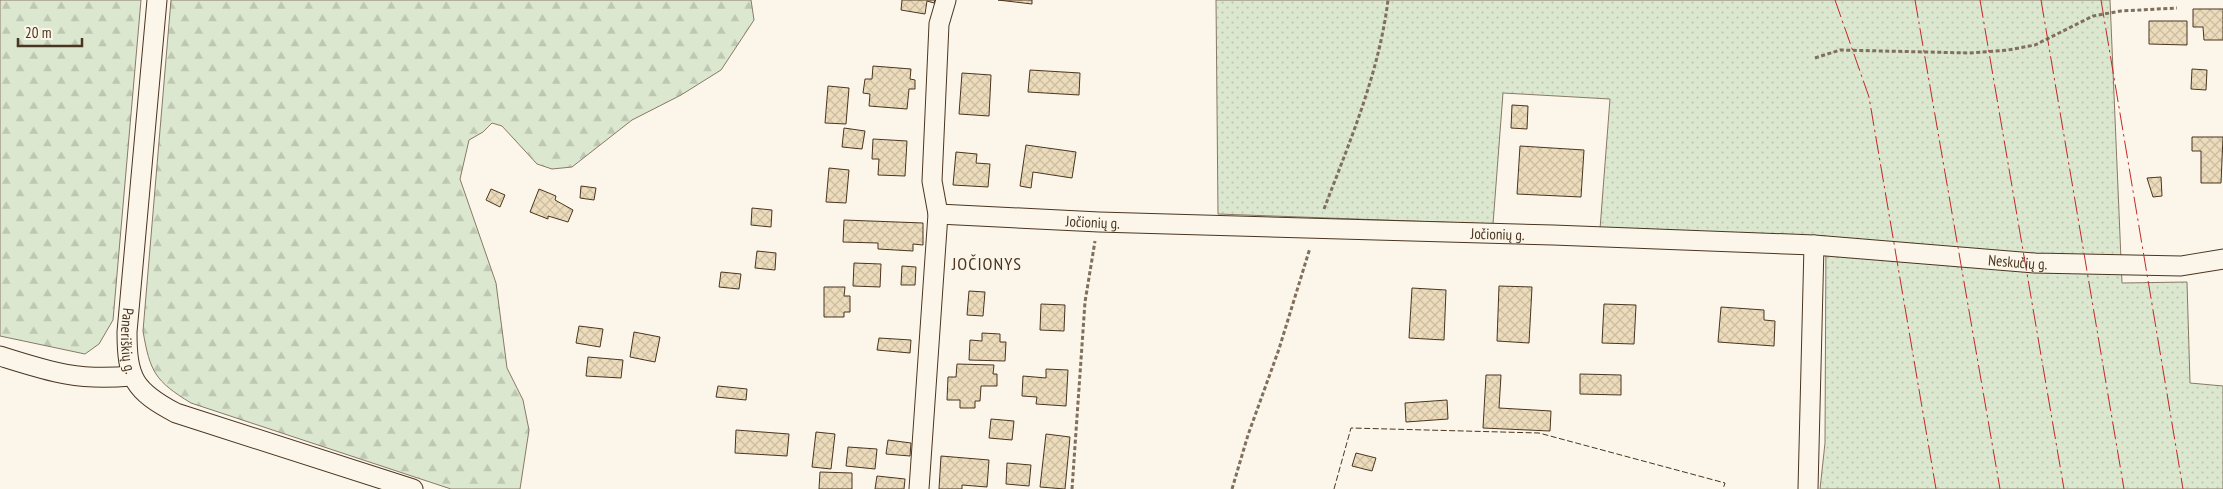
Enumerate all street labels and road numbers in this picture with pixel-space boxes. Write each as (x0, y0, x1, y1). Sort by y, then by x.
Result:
street label: Jočionių g. (1064, 211, 1120, 232)
street label: Jočionių g. (1469, 223, 1525, 244)
street label: Neskučių g. (1987, 250, 2048, 273)
street label: Paneriškių g. (117, 307, 141, 376)

